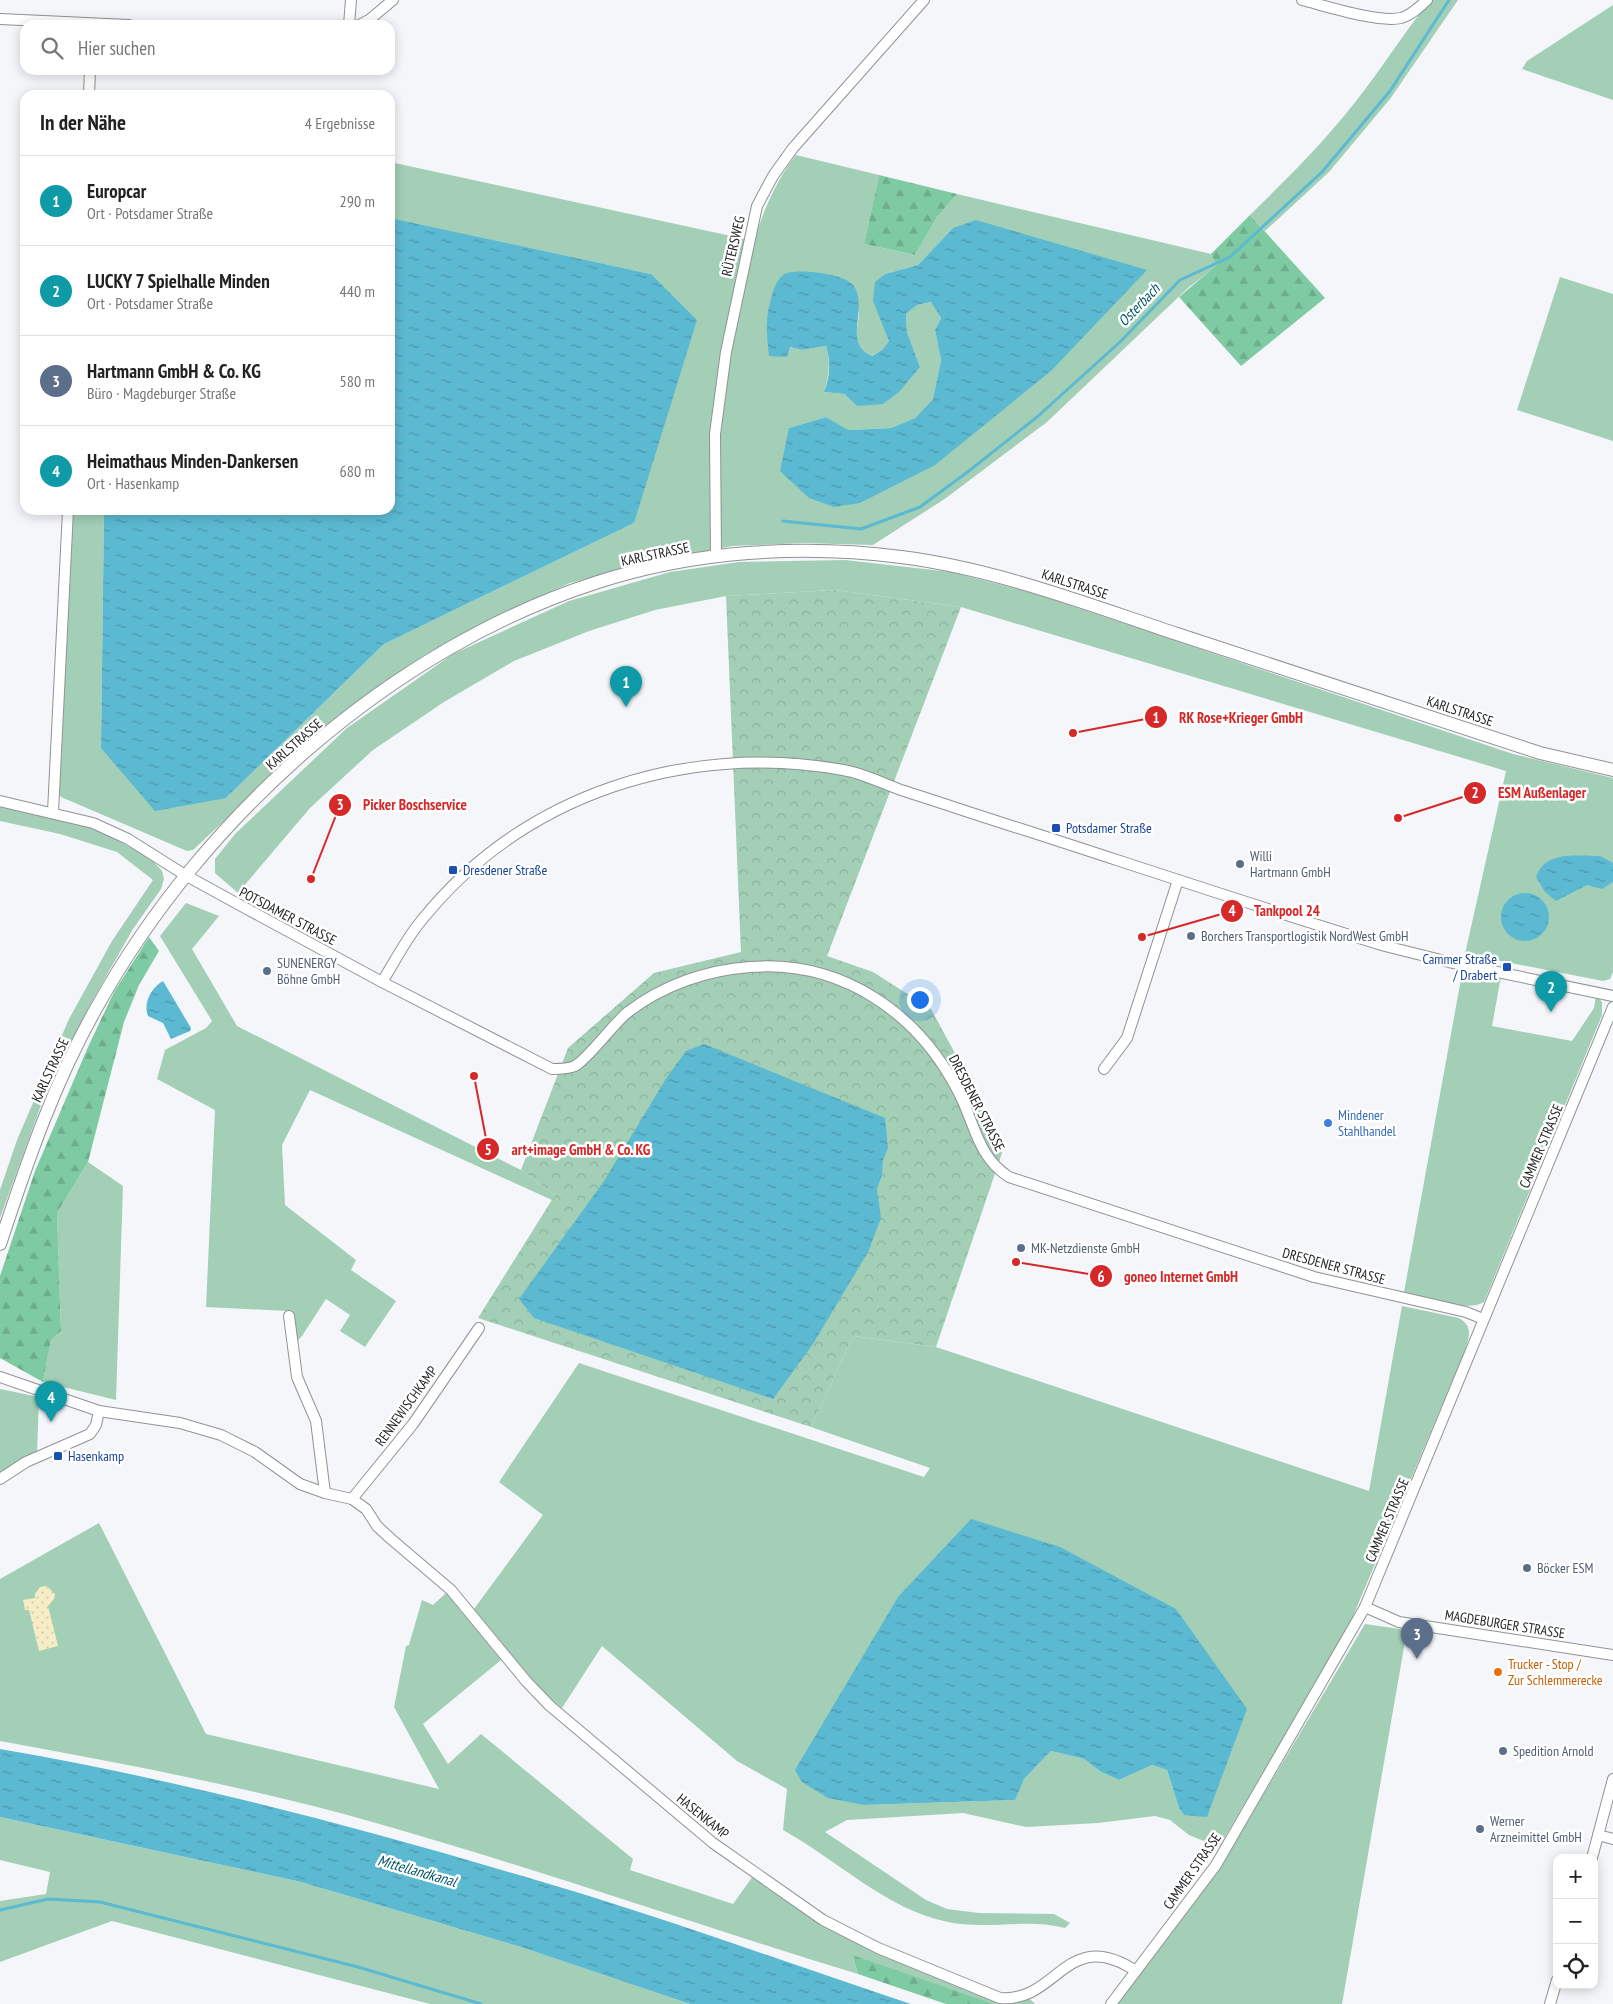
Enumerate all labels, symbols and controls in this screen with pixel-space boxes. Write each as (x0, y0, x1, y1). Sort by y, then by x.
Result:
search box (20, 20, 395, 75)
icon: search (38, 34, 66, 62)
text: Hier suchen (78, 36, 155, 60)
text: In der Nähe (40, 109, 126, 136)
text: 4 Ergebnisse (305, 113, 375, 133)
text: Europcar (87, 179, 146, 203)
text: 1 (52, 191, 60, 211)
text: 290 m (340, 191, 375, 211)
text: Ort · Potsdamer Straße (87, 203, 213, 223)
street label: RÜTERSWEG (717, 214, 749, 278)
text: LUCKY 7 Spielhalle Minden (87, 269, 270, 293)
water label: Osterbach (1114, 278, 1165, 330)
text: 2 (52, 281, 60, 301)
text: 440 m (340, 281, 375, 301)
text: Ort · Potsdamer Straße (87, 293, 213, 313)
text: Hartmann GmbH & Co. KG (87, 359, 261, 383)
text: 3 (52, 371, 60, 391)
text: 580 m (340, 371, 375, 391)
text: Büro · Magdeburger Straße (87, 383, 236, 403)
text: Heimathaus Minden-Dankersen (87, 449, 298, 473)
text: 4 (52, 461, 60, 481)
text: 680 m (340, 461, 375, 481)
text: Ort · Hasenkamp (87, 473, 179, 493)
street label: KARLSTRASSE (619, 538, 691, 570)
street label: KARLSTRASSE (1039, 565, 1111, 603)
pin: 1 (610, 666, 642, 707)
street label: KARLSTRASSE (1424, 692, 1496, 730)
callout: RK Rose+Krieger GmbH (1144, 702, 1314, 732)
text: 1 (1152, 708, 1160, 727)
text: RK Rose+Krieger GmbH (1179, 708, 1303, 727)
street label: KARLSTRASSE (262, 715, 326, 773)
callout: ESM Außenlager (1462, 778, 1596, 808)
text: 2 (1471, 783, 1479, 802)
text: ESM Außenlager (1498, 783, 1587, 802)
callout: Picker Boschservice (328, 790, 477, 820)
text: 3 (336, 795, 344, 814)
text: Picker Boschservice (363, 795, 467, 814)
place label: Potsdamer Straße (1066, 819, 1152, 837)
marker: Potsdamer Straße (1050, 822, 1062, 834)
place label: Willi Hartmann GmbH (1250, 847, 1331, 881)
marker: Willi Hartmann GmbH (1234, 858, 1246, 870)
place label: Dresdener Straße (463, 861, 547, 879)
marker: Dresdener Straße (447, 864, 459, 876)
street label: POTSDAMER STRASSE (236, 883, 340, 949)
callout: Tankpool 24 (1219, 896, 1330, 926)
text: 4 (1228, 901, 1236, 920)
text: Tankpool 24 (1254, 901, 1320, 920)
place label: Borchers Transportlogistik NordWest GmbH (1201, 927, 1409, 945)
marker: Borchers Transportlogistik NordWest GmbH (1185, 930, 1197, 942)
place label: Cammer Straße / Drabert (1422, 950, 1497, 984)
place label: SUNENERGY Böhne GmbH (277, 954, 340, 988)
marker: Cammer Straße / Drabert (1501, 961, 1513, 973)
marker: SUNENERGY Böhne GmbH (261, 965, 273, 977)
pin: 2 (1535, 971, 1567, 1012)
your location (907, 987, 933, 1013)
street label: KARLSTRASSE (27, 1035, 73, 1105)
street label: DRESDENER STRASSE (945, 1052, 1009, 1154)
street label: CAMMER STRASSE (1515, 1101, 1567, 1191)
place label: Mindener Stahlhandel (1338, 1106, 1397, 1140)
marker: Mindener Stahlhandel (1322, 1117, 1334, 1129)
callout: art+image GmbH & Co. KG (476, 1134, 661, 1164)
text: 5 (484, 1140, 492, 1159)
text: art+image GmbH & Co. KG (512, 1140, 651, 1159)
place label: MK-Netzdienste GmbH (1031, 1239, 1140, 1257)
marker: MK-Netzdienste GmbH (1015, 1242, 1027, 1254)
street label: DRESDENER STRASSE (1281, 1244, 1387, 1288)
callout: goneo Internet GmbH (1089, 1261, 1248, 1291)
text: 6 (1097, 1267, 1105, 1286)
text: goneo Internet GmbH (1124, 1267, 1238, 1286)
street label: RENNEWISCHKAMP (371, 1362, 441, 1450)
pin: 4 (35, 1381, 67, 1422)
place label: Hasenkamp (68, 1447, 124, 1465)
marker: Hasenkamp (52, 1450, 64, 1462)
street label: CAMMER STRASSE (1361, 1475, 1413, 1565)
place label: Böcker ESM (1537, 1559, 1594, 1577)
marker: Böcker ESM (1521, 1562, 1533, 1574)
street label: MAGDEBURGER STRASSE (1444, 1606, 1566, 1642)
pin: 3 (1401, 1618, 1433, 1659)
place label: Trucker - Stop / Zur Schlemmerecke (1508, 1655, 1603, 1689)
marker: Trucker - Stop / Zur Schlemmerecke (1492, 1666, 1504, 1678)
place label: Spedition Arnold (1513, 1742, 1594, 1760)
marker: Spedition Arnold (1497, 1745, 1509, 1757)
street label: HASENKAMP (673, 1789, 733, 1843)
place label: Werner Arzneimittel GmbH (1490, 1812, 1582, 1846)
marker: Werner Arzneimittel GmbH (1474, 1823, 1486, 1835)
street label: CAMMER STRASSE (1159, 1829, 1225, 1913)
water label: Mittellandkanal (376, 1850, 460, 1891)
map controls (1553, 1854, 1598, 1989)
button: + (1553, 1854, 1598, 1899)
button: − (1553, 1899, 1598, 1944)
button: locate (1553, 1944, 1598, 1989)

